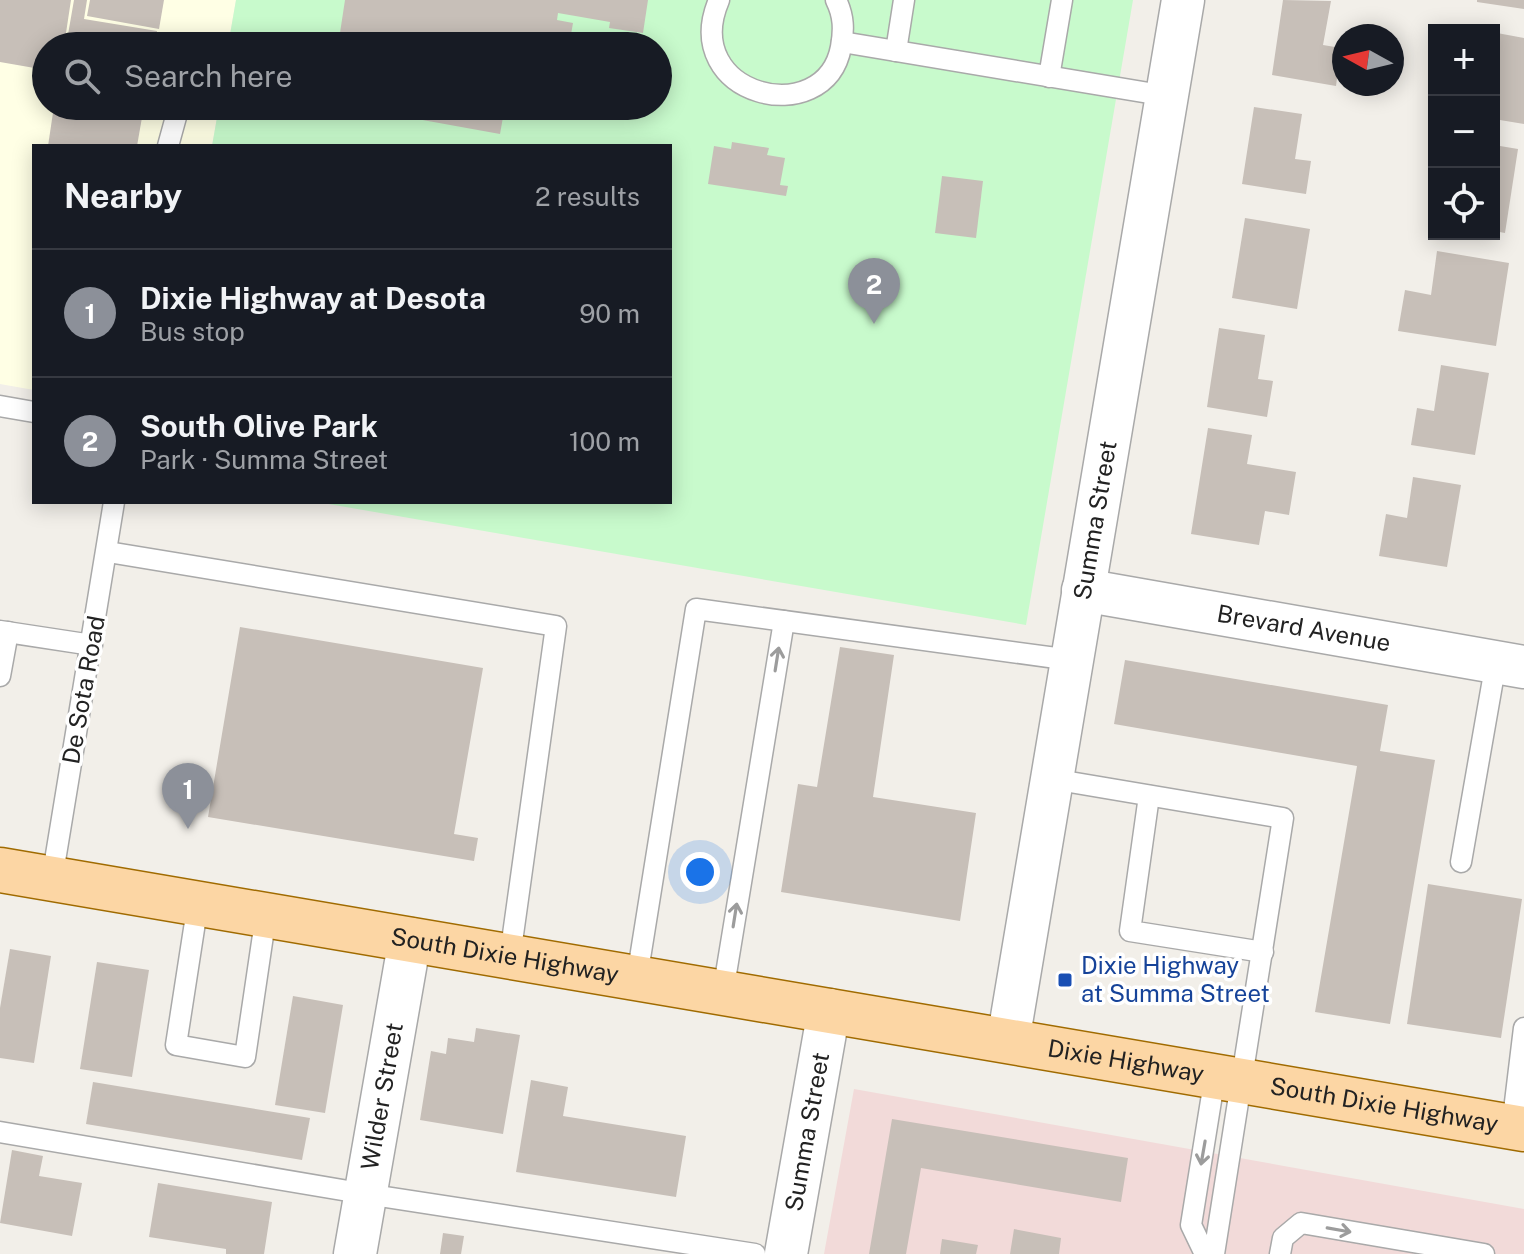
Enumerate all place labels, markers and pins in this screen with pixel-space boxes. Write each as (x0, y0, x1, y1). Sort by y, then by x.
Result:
pin: 2 (848, 258, 900, 324)
pin: 1 (162, 763, 214, 829)
place label: Dixie Highway at Summa Street (1081, 951, 1270, 1007)
marker: Dixie Highway at Summa Street (1056, 971, 1074, 989)

